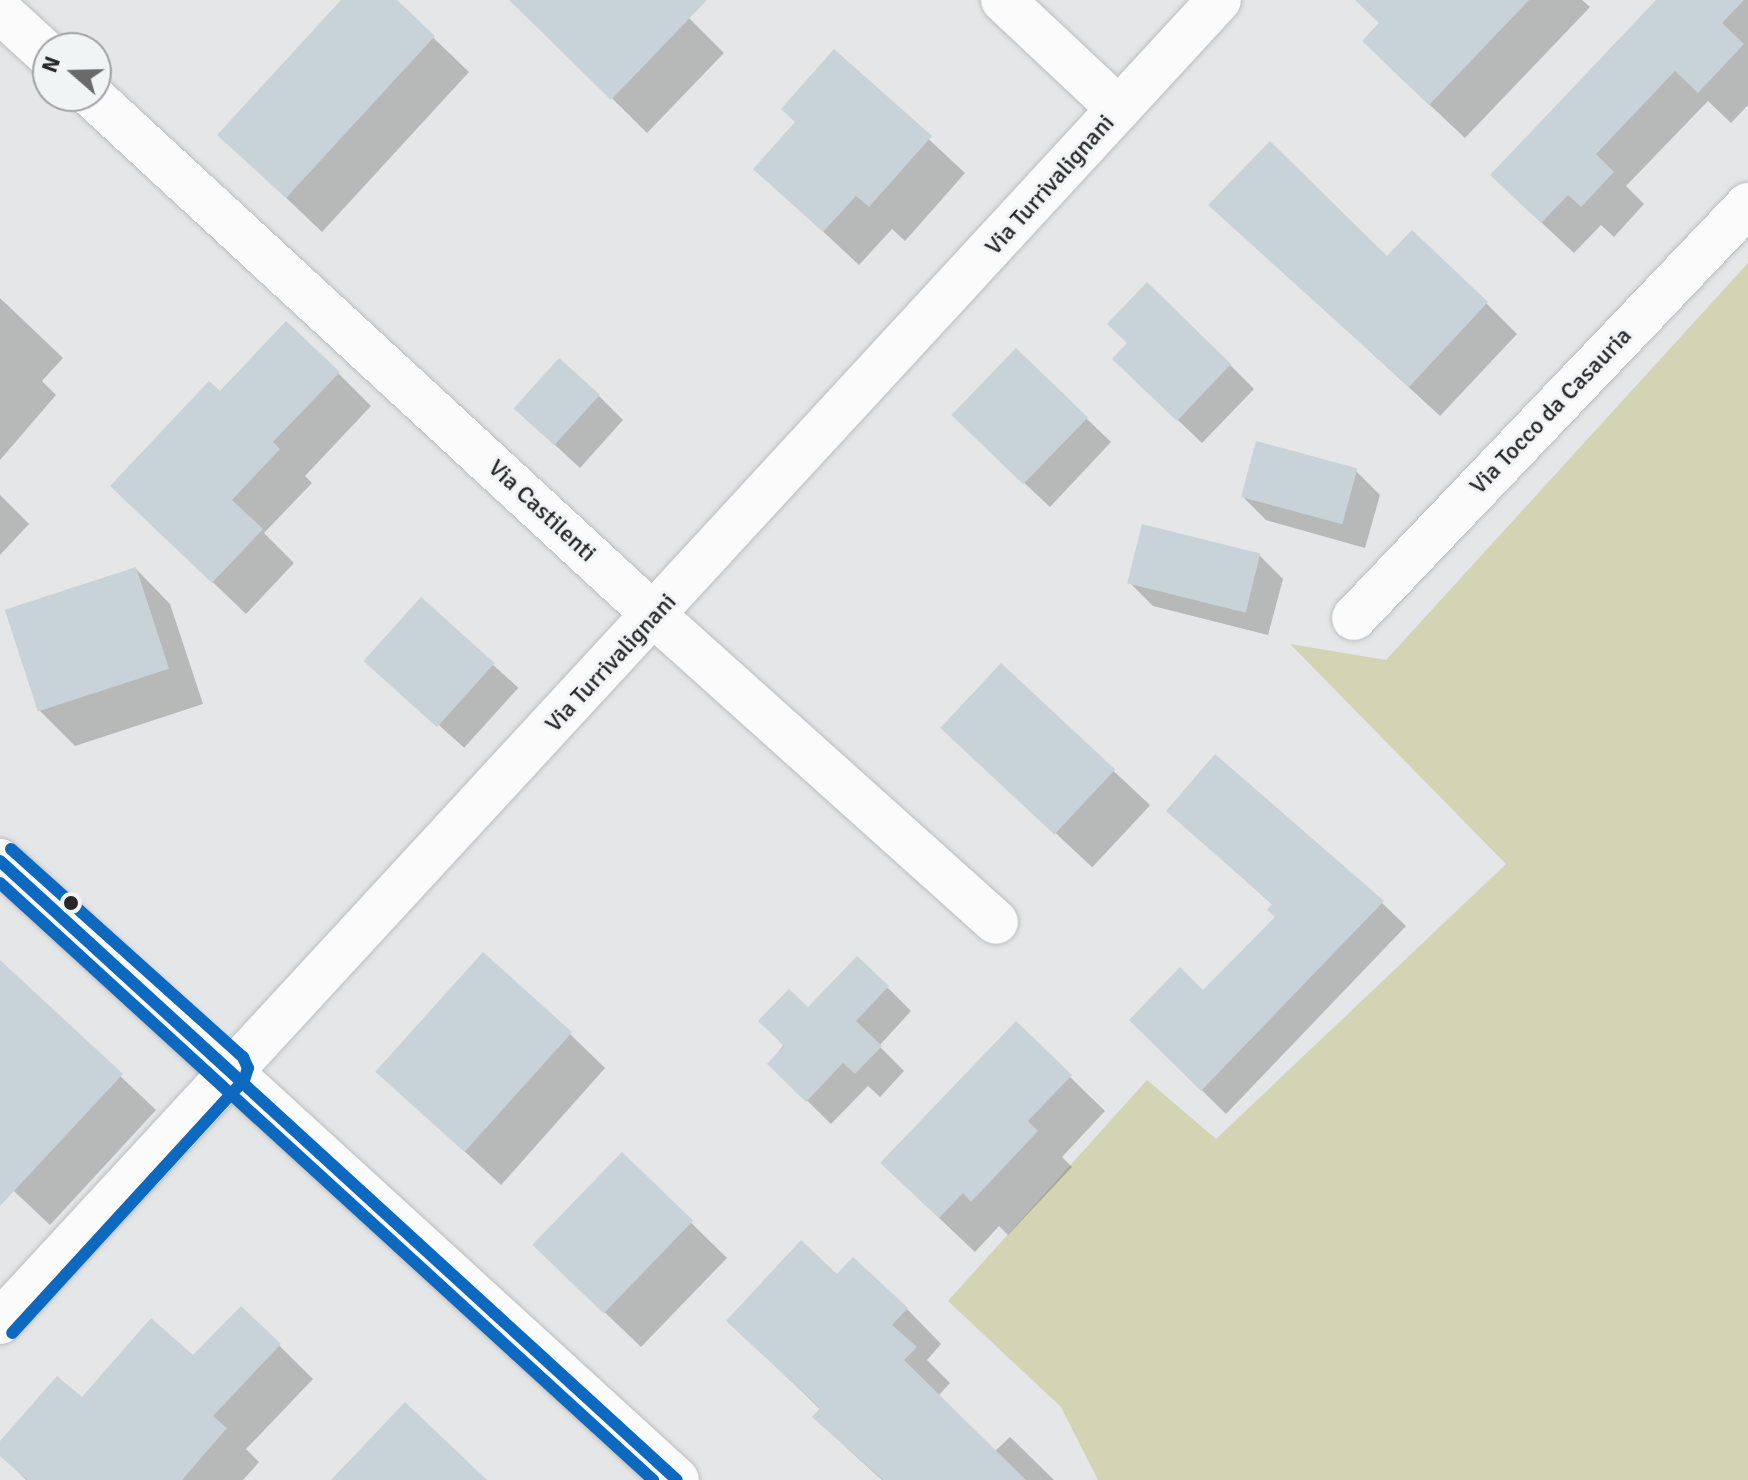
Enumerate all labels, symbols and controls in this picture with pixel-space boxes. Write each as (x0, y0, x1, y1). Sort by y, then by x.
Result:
north arrow (32, 32, 112, 112)
text: N (36, 52, 66, 76)
street label: Via Turrivalignani (979, 109, 1121, 261)
street label: Via Tocco da Casauria (1464, 322, 1638, 500)
street label: Via Castilenti (482, 454, 602, 568)
street label: Via Turrivalignani (539, 588, 683, 738)
unlabelled marker (63, 895, 79, 911)

